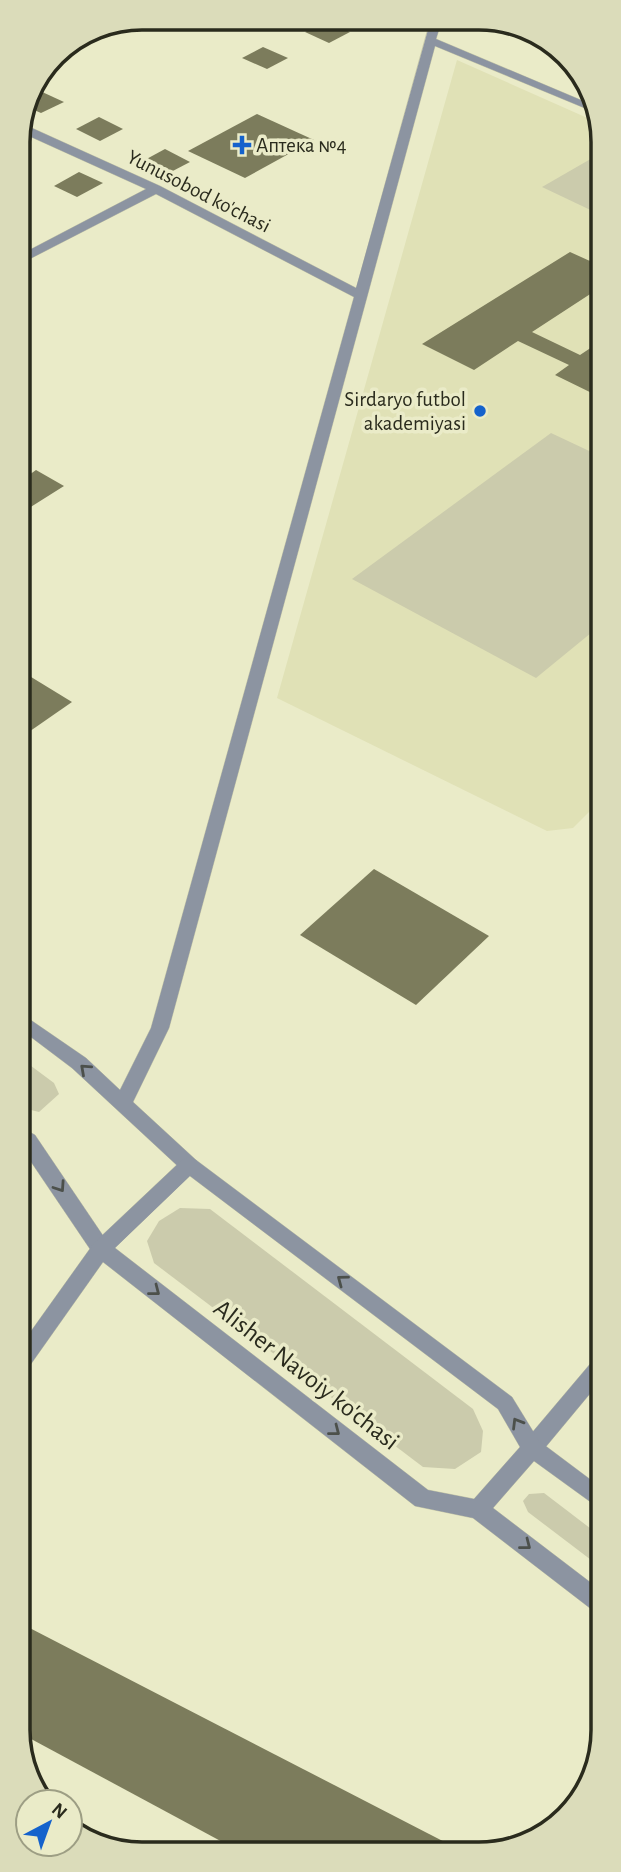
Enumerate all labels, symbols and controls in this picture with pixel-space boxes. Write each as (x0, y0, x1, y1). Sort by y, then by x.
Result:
place label: Аптека №4 (256, 135, 347, 156)
marker: Аптека №4 (234, 137, 250, 153)
street label: Yunusobod ko'chasi (124, 146, 274, 237)
place label: Sirdaryo futbol akademiyasi (344, 389, 466, 434)
marker: Sirdaryo futbol akademiyasi (472, 403, 488, 419)
one-way arrow (80, 1065, 93, 1077)
one-way arrow (52, 1180, 65, 1193)
one-way arrow (337, 1276, 350, 1289)
one-way arrow (148, 1283, 160, 1296)
street label: Alisher Navoiy ko'chasi (209, 1295, 404, 1455)
one-way arrow (513, 1418, 526, 1431)
one-way arrow (327, 1422, 340, 1435)
one-way arrow (518, 1537, 530, 1550)
north arrow (14, 1788, 84, 1858)
text: N (48, 1800, 70, 1823)

